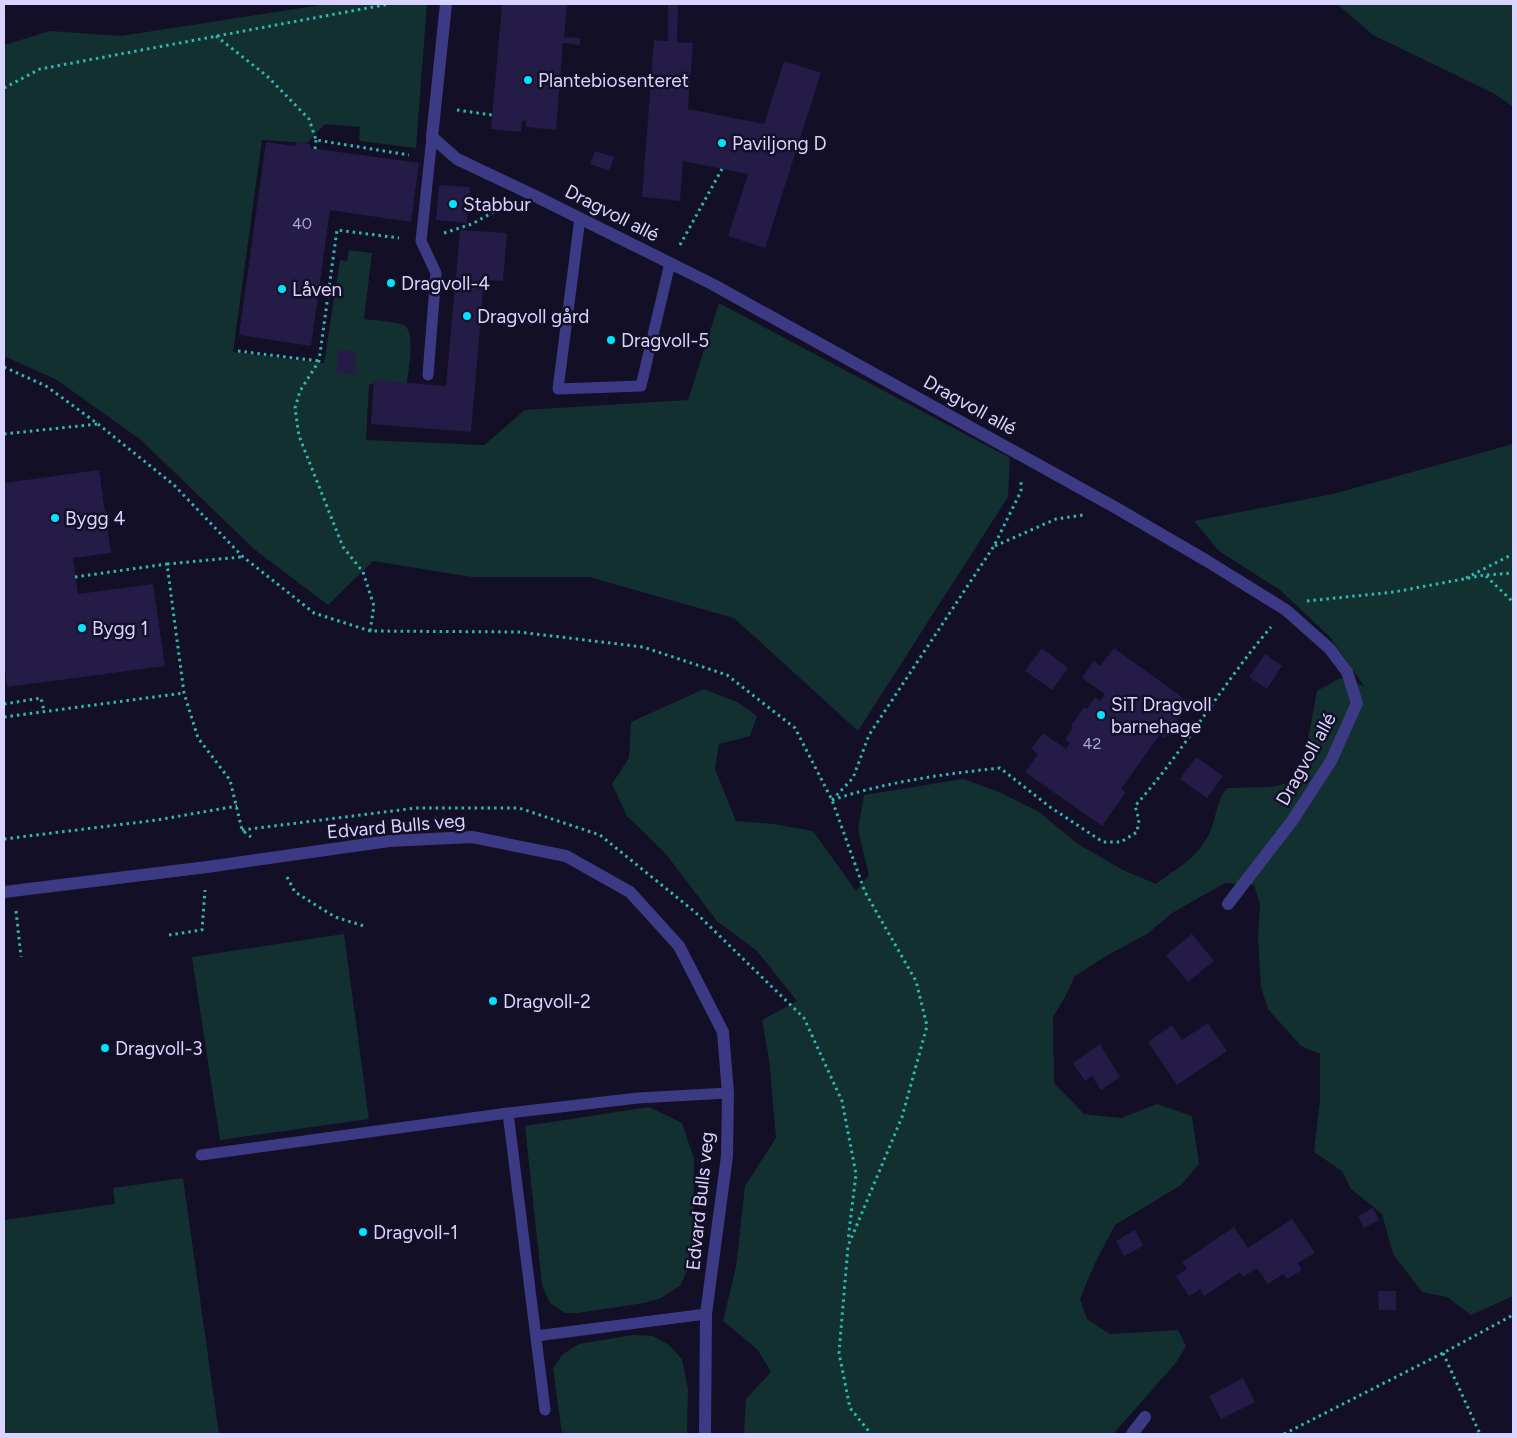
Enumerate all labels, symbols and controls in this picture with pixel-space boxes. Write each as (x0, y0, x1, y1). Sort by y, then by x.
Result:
place label: Plantebiosenteret (538, 69, 689, 92)
marker: Plantebiosenteret (522, 74, 534, 86)
place label: Paviljong D (732, 132, 826, 155)
marker: Paviljong D (716, 137, 728, 149)
street label: Dragvoll allé (561, 179, 663, 247)
place label: Stabbur (463, 193, 531, 216)
marker: Stabbur (447, 198, 459, 210)
house number: 40 (292, 214, 312, 233)
place label: Dragvoll-4 (401, 272, 490, 295)
marker: Dragvoll-4 (385, 277, 397, 289)
place label: Låven (292, 278, 342, 301)
marker: Låven (276, 283, 288, 295)
place label: Dragvoll gård (477, 305, 589, 328)
marker: Dragvoll gård (461, 310, 473, 322)
place label: Dragvoll-5 (621, 329, 709, 352)
marker: Dragvoll-5 (605, 334, 617, 346)
street label: Dragvoll allé (920, 370, 1020, 440)
place label: Bygg 4 (65, 507, 125, 530)
marker: Bygg 4 (49, 512, 61, 524)
place label: Bygg 1 (92, 617, 148, 640)
marker: Bygg 1 (76, 622, 88, 634)
place label: SiT Dragvoll barnehage (1111, 693, 1212, 738)
marker: SiT Dragvoll barnehage (1095, 709, 1107, 721)
street label: Dragvoll allé (1271, 709, 1341, 809)
house number: 42 (1083, 734, 1101, 753)
street label: Edvard Bulls veg (326, 808, 466, 844)
place label: Dragvoll-2 (503, 990, 591, 1013)
marker: Dragvoll-2 (487, 995, 499, 1007)
place label: Dragvoll-3 (115, 1037, 203, 1060)
marker: Dragvoll-3 (99, 1042, 111, 1054)
street label: Edvard Bulls veg (681, 1131, 719, 1271)
place label: Dragvoll-1 (373, 1221, 458, 1244)
marker: Dragvoll-1 (357, 1226, 369, 1238)

